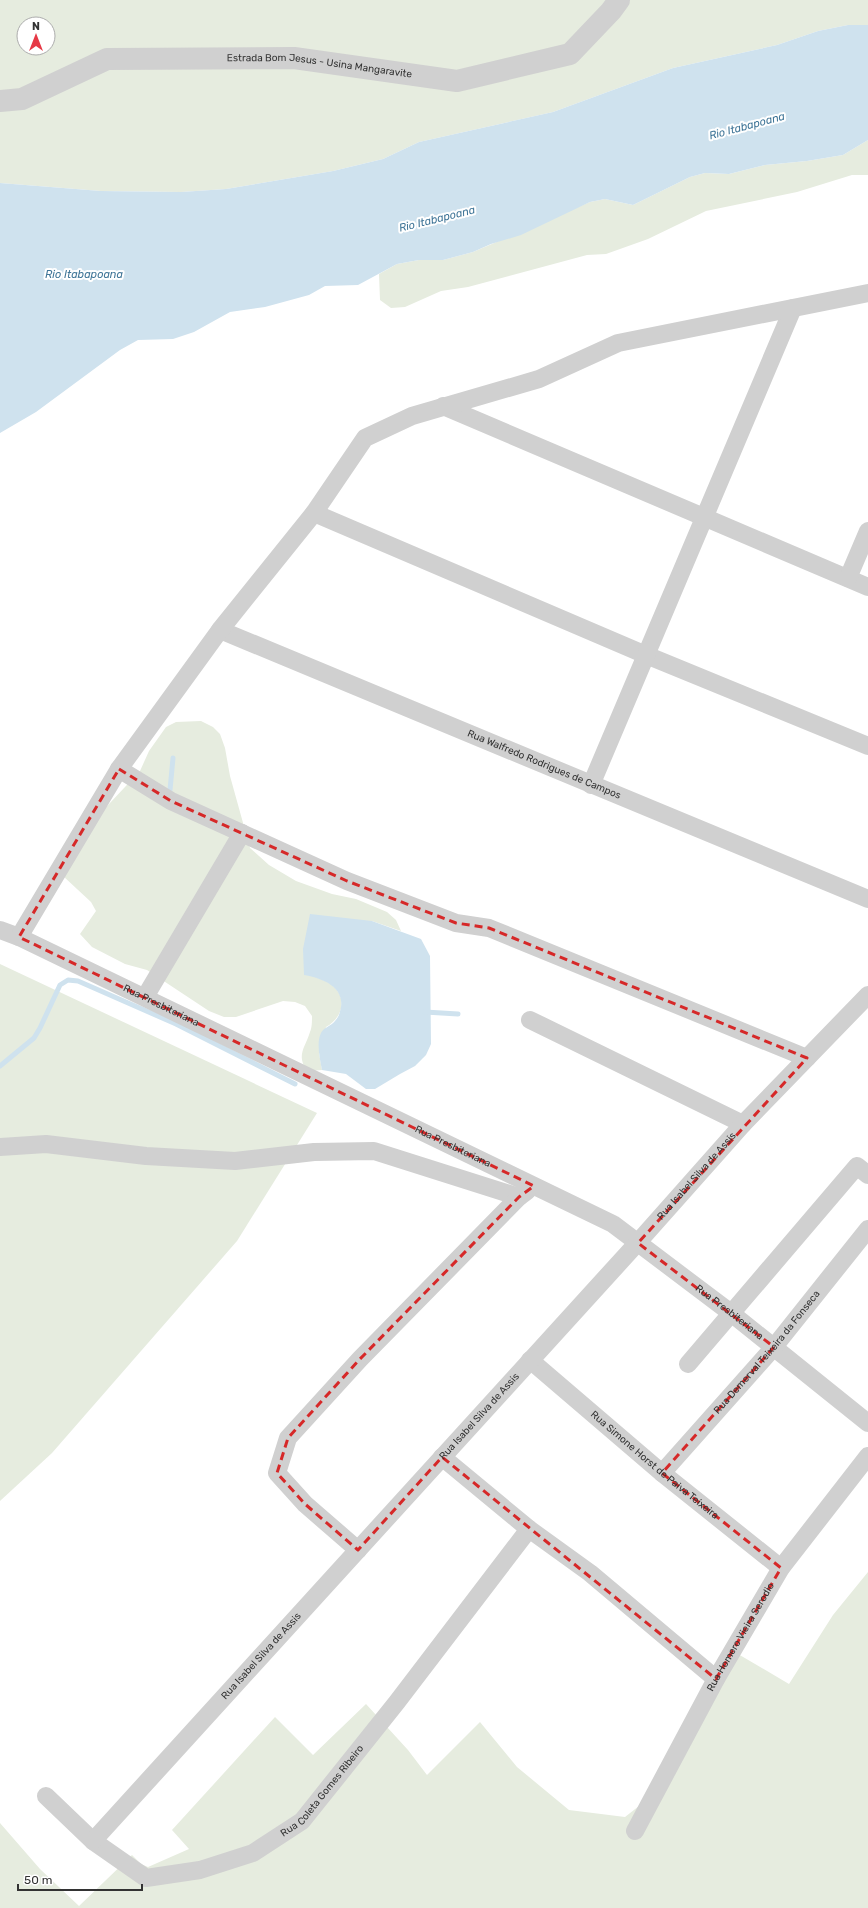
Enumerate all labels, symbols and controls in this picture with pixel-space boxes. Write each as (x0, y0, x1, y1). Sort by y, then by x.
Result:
north arrow (16, 16, 56, 56)
text: N (32, 20, 40, 33)
street label: Estrada Bom Jesus - Usina Mangaravite (227, 52, 413, 81)
water label: Rio Itabapoana (708, 109, 787, 142)
water label: Rio Itabapoana (398, 203, 477, 235)
water label: Rio Itabapoana (45, 268, 124, 281)
street label: Rua Walfredo Rodrigues de Campos (466, 727, 623, 802)
street label: Rua Presbiteriana (121, 982, 201, 1029)
street label: Rua Presbiteriana (413, 1123, 493, 1170)
street label: Rua Isabel Silva de Assis (655, 1130, 739, 1222)
street label: Rua Presbiteriana (693, 1282, 766, 1342)
street label: Rua Demerval Teixeira da Fonseca (711, 1288, 823, 1416)
street label: Rua Isabel Silva de Assis (437, 1371, 522, 1462)
street label: Rua Simone Horst de Paiva Teixeira (588, 1408, 721, 1522)
street label: Rua Homero Vieira Serodio (705, 1580, 777, 1693)
street label: Rua Isabel Silva de Assis (219, 1610, 304, 1702)
street label: Rua Coleta Gomes Ribeiro (278, 1742, 366, 1839)
scale bar (18, 1866, 142, 1892)
text: 50 m (24, 1873, 52, 1887)

